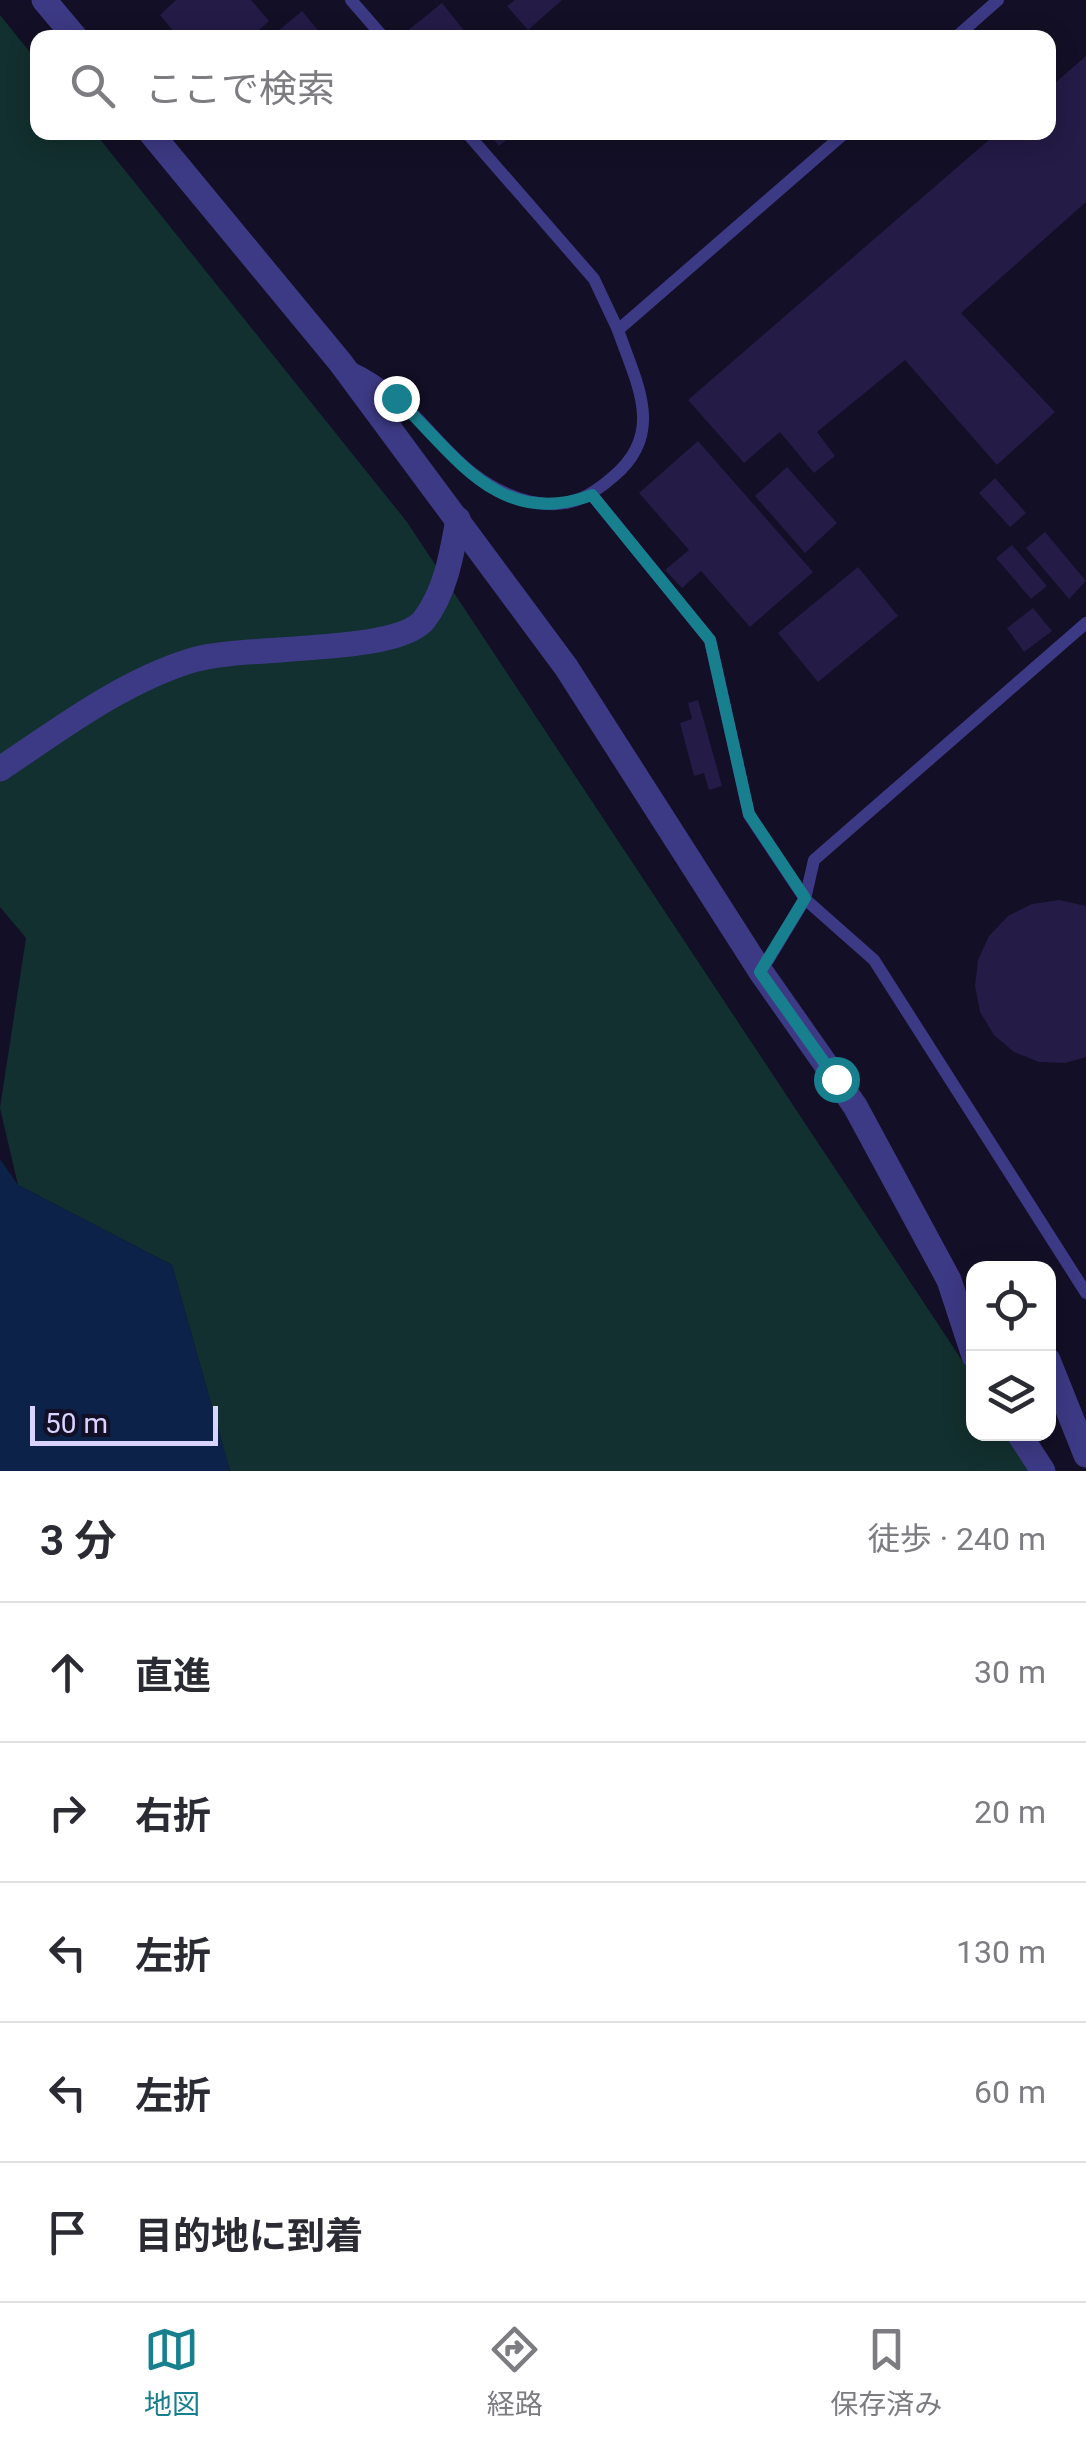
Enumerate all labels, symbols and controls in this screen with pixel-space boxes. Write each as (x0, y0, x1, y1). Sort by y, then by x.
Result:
search box (30, 30, 1056, 140)
icon: search (65, 58, 120, 113)
text: ここで検索 (145, 67, 335, 111)
route end (374, 376, 420, 422)
route start (814, 1057, 860, 1103)
map controls (966, 1261, 1056, 1441)
button: locate (966, 1261, 1056, 1351)
button: layers (966, 1351, 1056, 1441)
scale bar (30, 1401, 218, 1446)
text: 50 m (45, 1407, 108, 1440)
text: 3 分 (40, 1516, 117, 1565)
text: 徒歩 · 240 m (868, 1520, 1046, 1558)
icon: ahead (40, 1645, 95, 1700)
text: 30 m (974, 1653, 1046, 1691)
text: 直進 (135, 1654, 211, 1698)
icon: right (40, 1785, 95, 1840)
text: 20 m (974, 1793, 1046, 1831)
text: 右折 (135, 1794, 211, 1838)
icon: left (40, 1925, 95, 1980)
text: 130 m (956, 1933, 1046, 1971)
text: 左折 (135, 1934, 211, 1978)
icon: left (40, 2065, 95, 2120)
text: 60 m (974, 2073, 1046, 2111)
text: 左折 (135, 2074, 211, 2118)
icon: arrive (40, 2205, 95, 2260)
text: 目的地に到着 (135, 2214, 363, 2258)
tab: 地図 (144, 2322, 200, 2422)
tab: 経路 (487, 2322, 543, 2422)
tab: 保存済み (830, 2322, 942, 2422)

